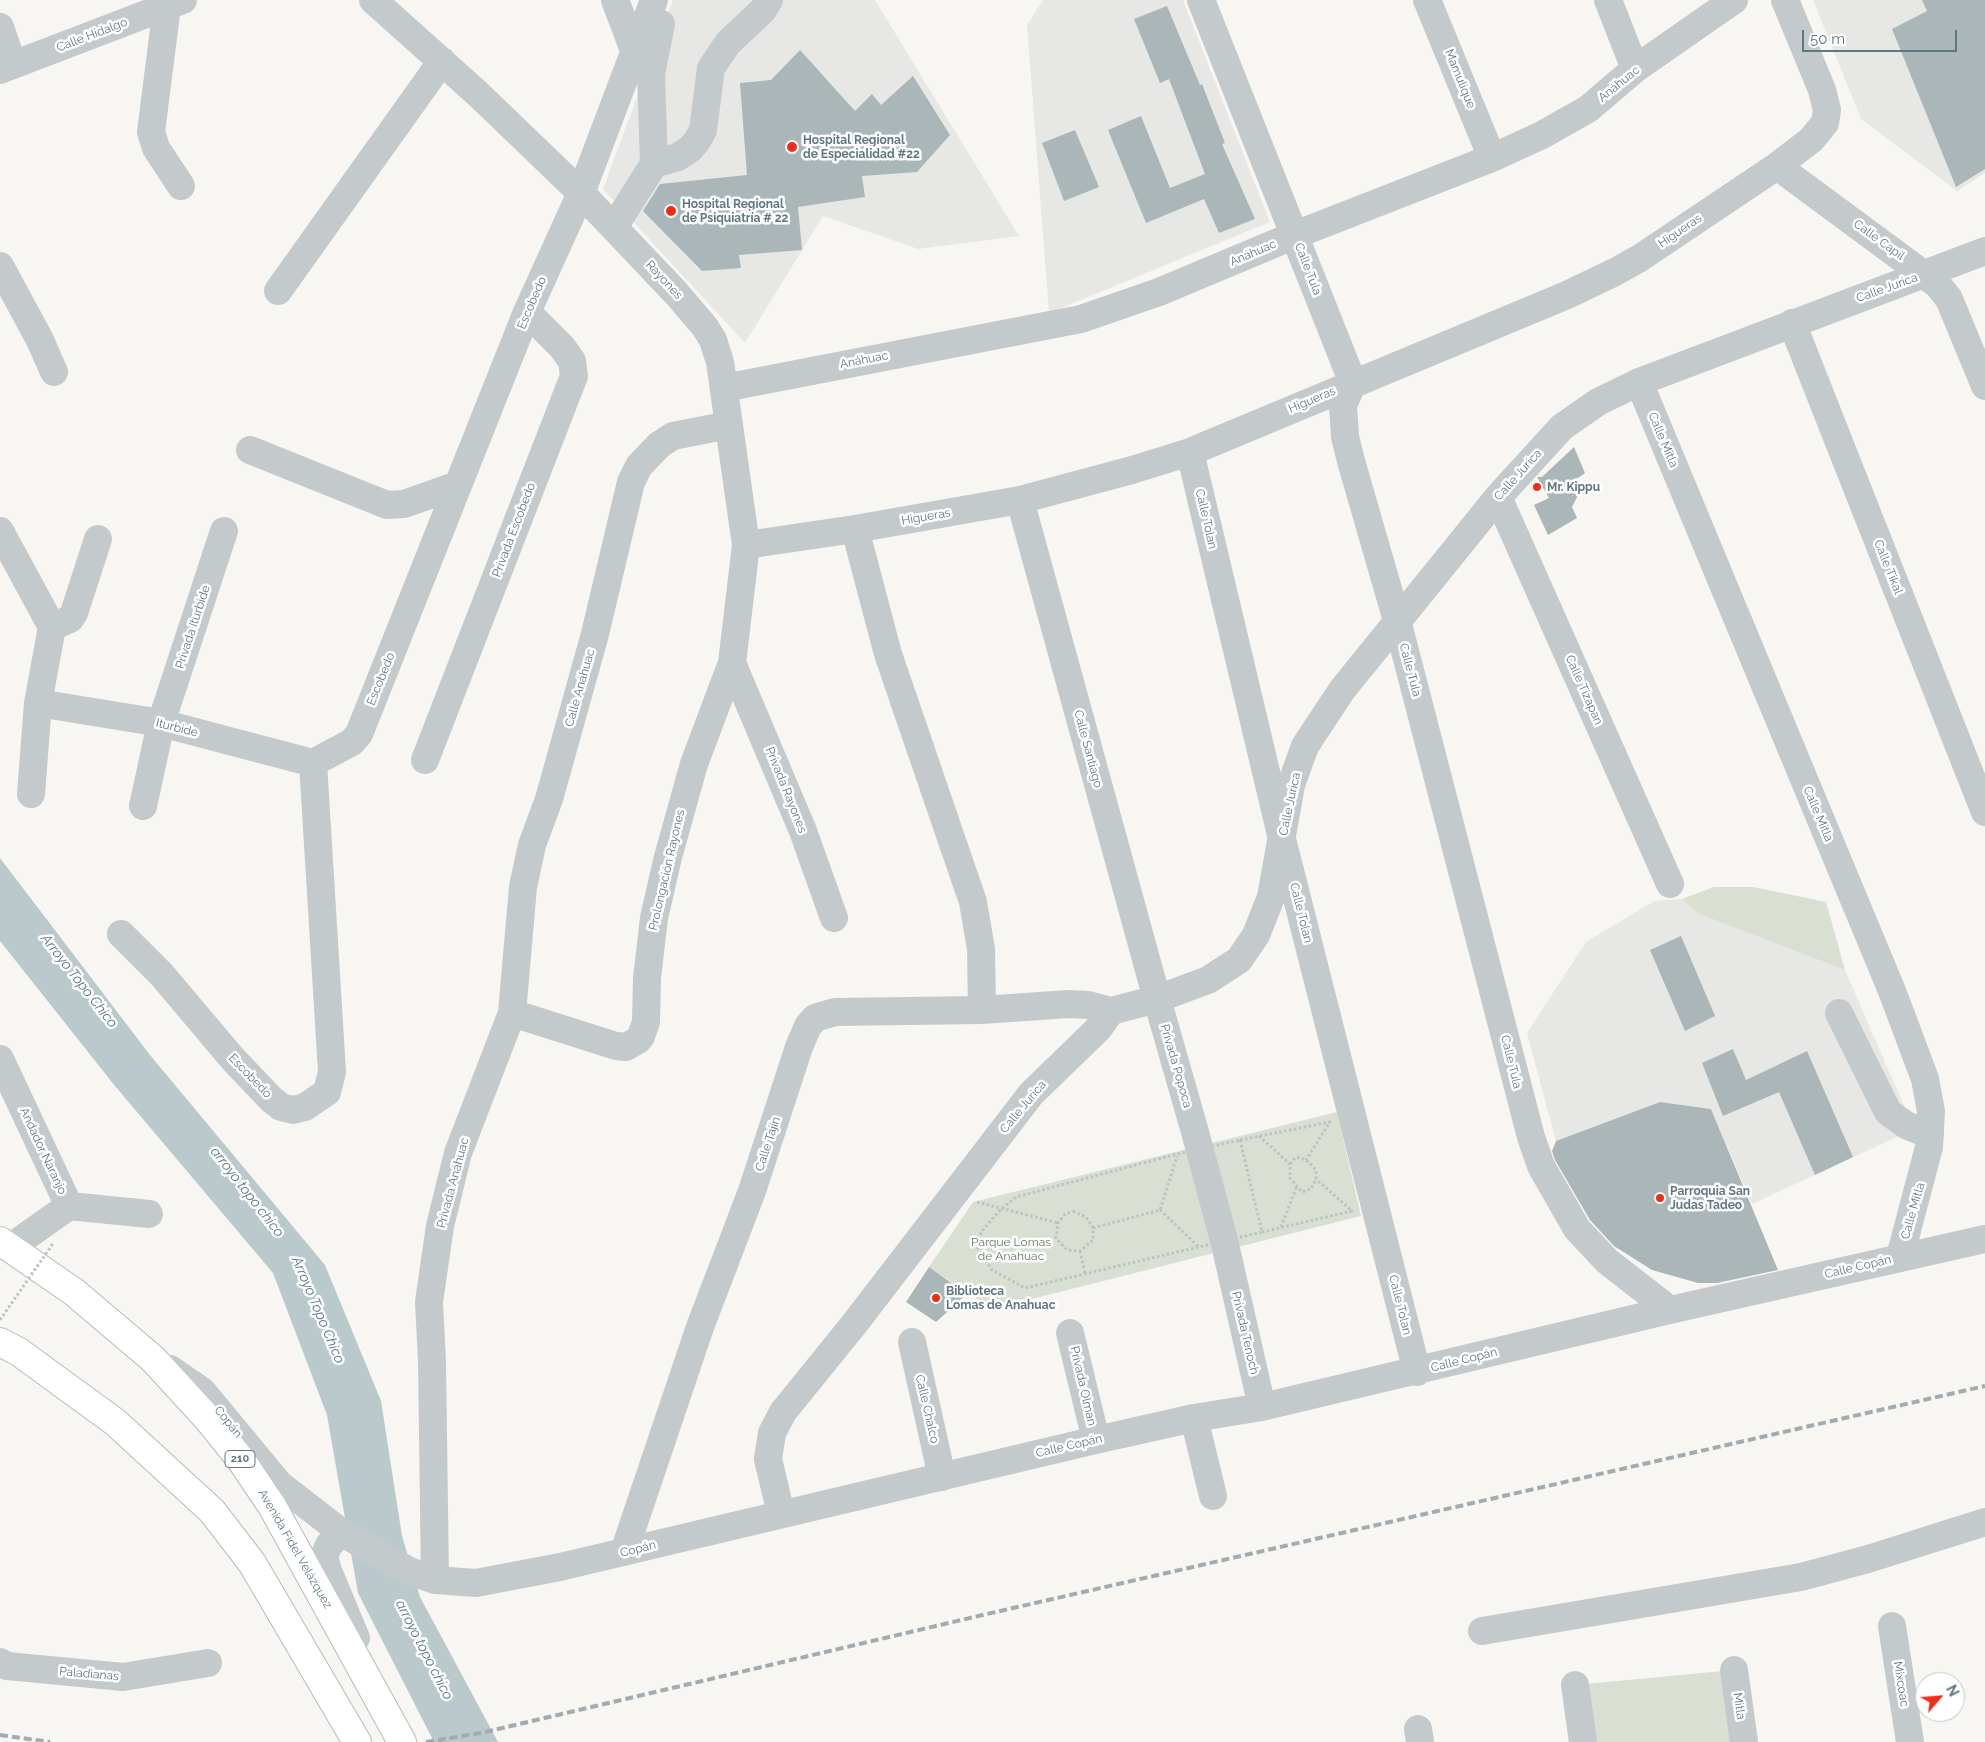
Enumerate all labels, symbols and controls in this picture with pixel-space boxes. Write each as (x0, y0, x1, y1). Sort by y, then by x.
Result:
street label: Calle Hidalgo (55, 15, 129, 55)
scale bar (1805, 20, 1960, 52)
text: 50 m (1810, 30, 1845, 48)
street label: Mamulique (1442, 47, 1478, 111)
street label: Anáhuac (1595, 63, 1643, 105)
place label: Hospital Regional de Especialidad #22 (803, 133, 920, 161)
marker: Hospital Regional de Especialidad #22 (785, 140, 799, 154)
place label: Hospital Regional de Psiquiatría # 22 (682, 197, 788, 225)
marker: Hospital Regional de Psiquiatría # 22 (664, 204, 678, 218)
street label: Higueras (1655, 211, 1705, 251)
street label: Calle Capil (1851, 217, 1907, 263)
street label: Anáhuac (1228, 237, 1278, 269)
street label: Calle Tula (1291, 241, 1325, 297)
street label: Rayones (643, 258, 685, 302)
street label: Calle Jurica (1854, 270, 1920, 306)
street label: Escobedo (514, 275, 550, 331)
street label: Anáhuac (839, 348, 889, 372)
street label: Higueras (1286, 384, 1338, 416)
street label: Calle Mitla (1645, 410, 1681, 470)
street label: Calle Jurica (1491, 446, 1545, 504)
place label: Mr. Kippu (1547, 480, 1600, 494)
street label: Privada Escobedo (489, 481, 539, 579)
marker: Mr. Kippu (1531, 481, 1543, 493)
street label: Calle Tolan (1192, 488, 1220, 550)
street label: Higueras (900, 506, 952, 528)
street label: Calle Tikal (1871, 538, 1905, 596)
street label: Privada Iturbide (173, 583, 213, 671)
street label: Calle Tula (1396, 642, 1424, 698)
street label: Calle Anáhuac (562, 647, 598, 729)
street label: Escobedo (364, 650, 398, 708)
street label: Calle Tizapan (1562, 653, 1606, 727)
street label: Calle Santiago (1071, 709, 1105, 789)
street label: Iturbide (154, 716, 200, 740)
street label: Privada Rayones (762, 745, 810, 835)
street label: Calle Jurica (1276, 771, 1304, 837)
street label: Calle Mitla (1800, 784, 1836, 844)
street label: Prolongación Rayones (646, 808, 688, 932)
street label: Calle Tolan (1287, 882, 1315, 944)
water label: Arroyo Topo Chico (37, 931, 121, 1031)
street label: Privada Popoca (1157, 1023, 1195, 1109)
street label: Calle Tula (1497, 1034, 1525, 1090)
street label: Escobedo (225, 1051, 275, 1101)
street label: Calle Jurica (997, 1078, 1049, 1136)
street label: Andador Naranjo (17, 1105, 69, 1197)
street label: Calle Tajín (752, 1115, 784, 1173)
street label: Privada Anáhuac (434, 1136, 472, 1230)
water label: arroyo topo chico (207, 1144, 287, 1240)
street label: Calle Mitla (1898, 1181, 1928, 1241)
place label: Parroquia San Judas Tadeo (1670, 1184, 1750, 1212)
marker: Parroquia San Judas Tadeo (1654, 1192, 1666, 1204)
park label: Parque Lomas de Anahuac (971, 1235, 1051, 1263)
street label: Calle Copán (1823, 1252, 1893, 1282)
water label: Arroyo Topo Chico (288, 1254, 348, 1366)
street label: Calle Tolan (1386, 1274, 1414, 1336)
place label: Biblioteca Lomas de Anahuac (946, 1284, 1055, 1312)
street label: Privada Tenoch (1228, 1290, 1262, 1376)
marker: Biblioteca Lomas de Anahuac (930, 1292, 942, 1304)
street label: Privada Olman (1067, 1345, 1099, 1427)
street label: Calle Copán (1429, 1345, 1499, 1375)
street label: Calle Chalco (912, 1373, 942, 1445)
street label: Copán (211, 1403, 245, 1441)
street label: Calle Copán (1034, 1431, 1104, 1461)
road number: 210 (225, 1450, 255, 1468)
street label: Avenida Fidel Velázquez (255, 1487, 335, 1611)
street label: Copán (619, 1538, 657, 1560)
water label: arroyo topo chico (392, 1597, 456, 1703)
street label: Mixcoac (1890, 1660, 1912, 1708)
street label: Paladianas (59, 1664, 119, 1684)
north arrow (1915, 1672, 1965, 1722)
text: N (1943, 1682, 1962, 1699)
street label: Mitla (1730, 1692, 1748, 1720)

